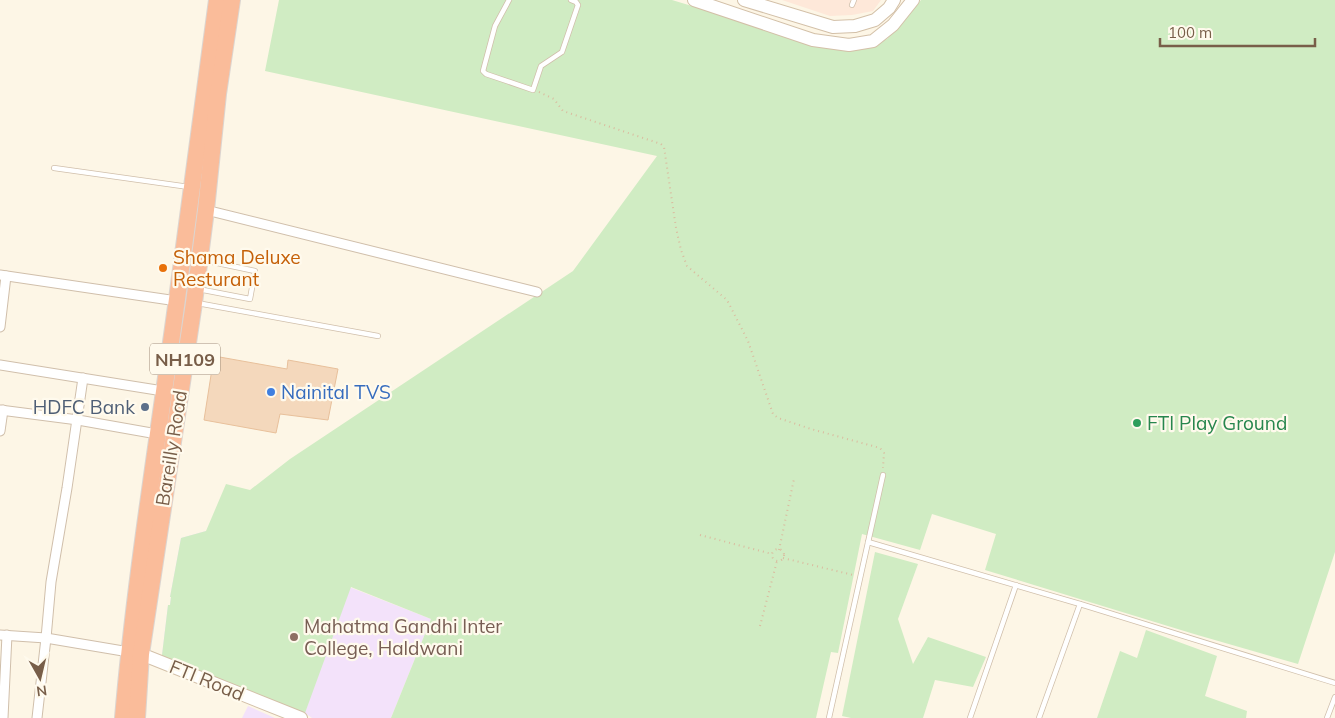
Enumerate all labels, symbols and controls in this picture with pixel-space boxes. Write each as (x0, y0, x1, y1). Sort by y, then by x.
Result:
scale bar (1160, 15, 1315, 47)
text: 100 m (1168, 23, 1212, 42)
place label: Shama Deluxe Resturant (173, 245, 301, 291)
marker: Shama Deluxe Resturant (157, 262, 169, 274)
road number: NH109 (150, 344, 220, 374)
place label: Nainital TVS (281, 380, 391, 404)
marker: Nainital TVS (265, 386, 277, 398)
street label: Bareilly Road (150, 389, 192, 507)
place label: HDFC Bank (33, 395, 135, 419)
marker: HDFC Bank (139, 401, 151, 413)
place label: FTI Play Ground (1147, 411, 1287, 435)
marker: FTI Play Ground (1131, 417, 1143, 429)
place label: Mahatma Gandhi Inter College, Haldwani (304, 614, 502, 660)
marker: Mahatma Gandhi Inter College, Haldwani (288, 631, 300, 643)
north arrow (15, 653, 65, 703)
street label: FTI Road (166, 654, 248, 706)
text: N (35, 681, 48, 701)

